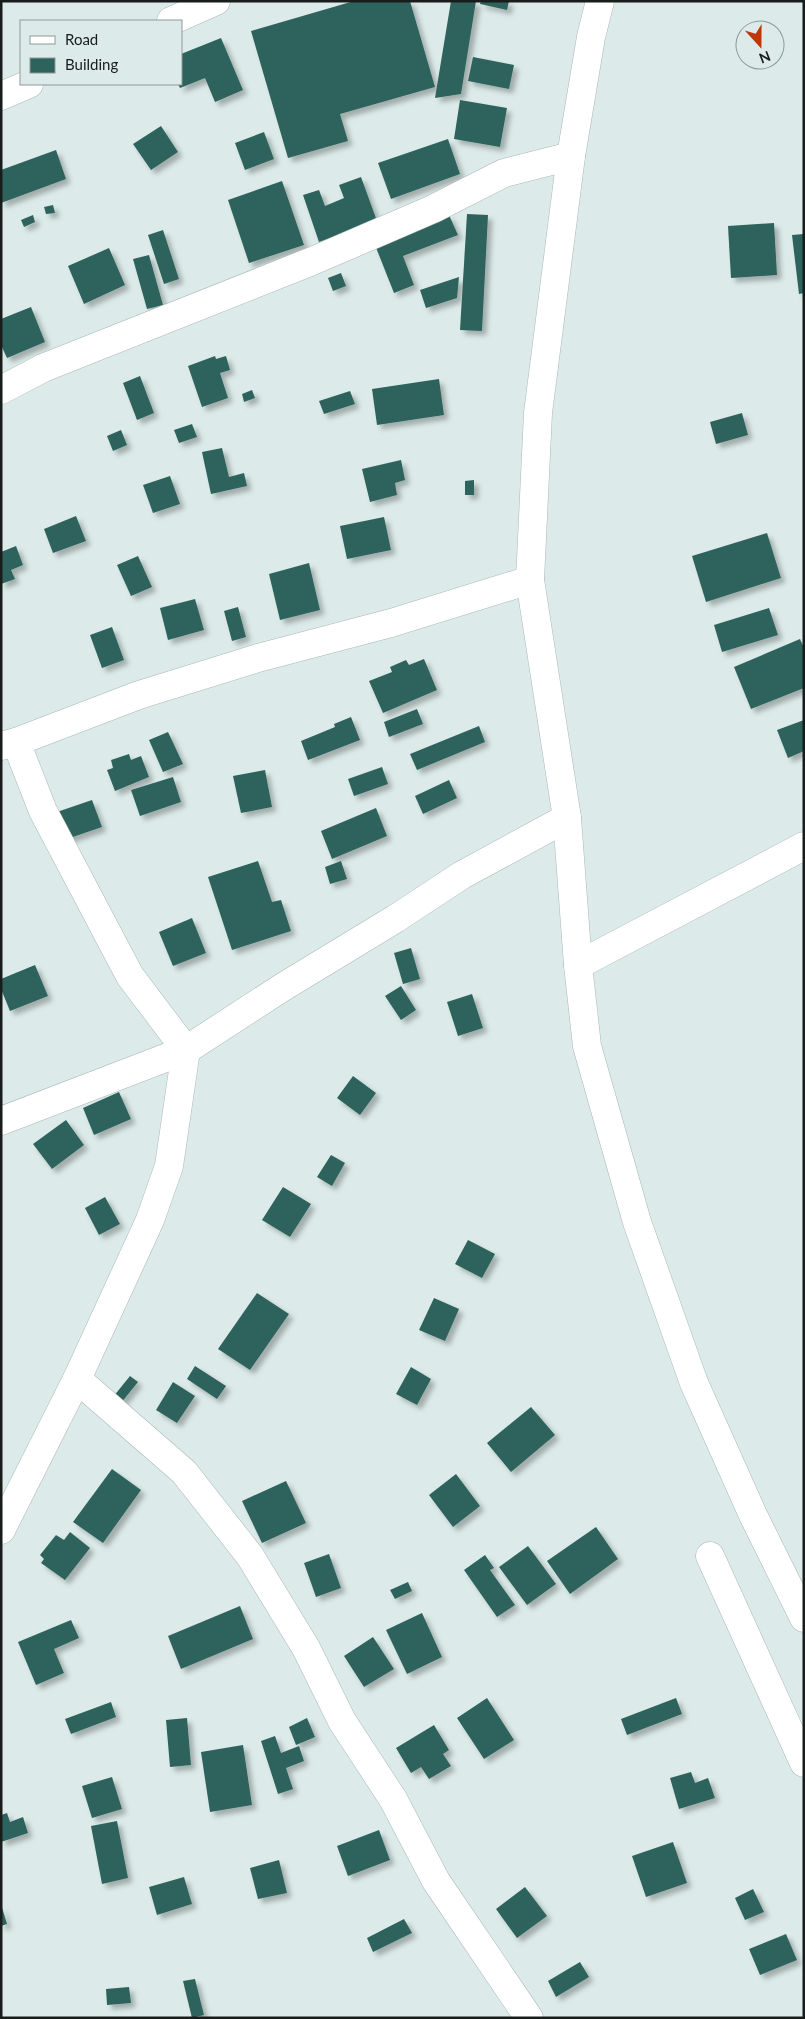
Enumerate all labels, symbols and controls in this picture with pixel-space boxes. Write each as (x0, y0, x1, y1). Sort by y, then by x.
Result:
legend (20, 20, 182, 85)
north arrow (735, 20, 785, 70)
text: Road (65, 30, 98, 48)
text: N (757, 48, 773, 67)
text: Building (65, 55, 118, 73)

